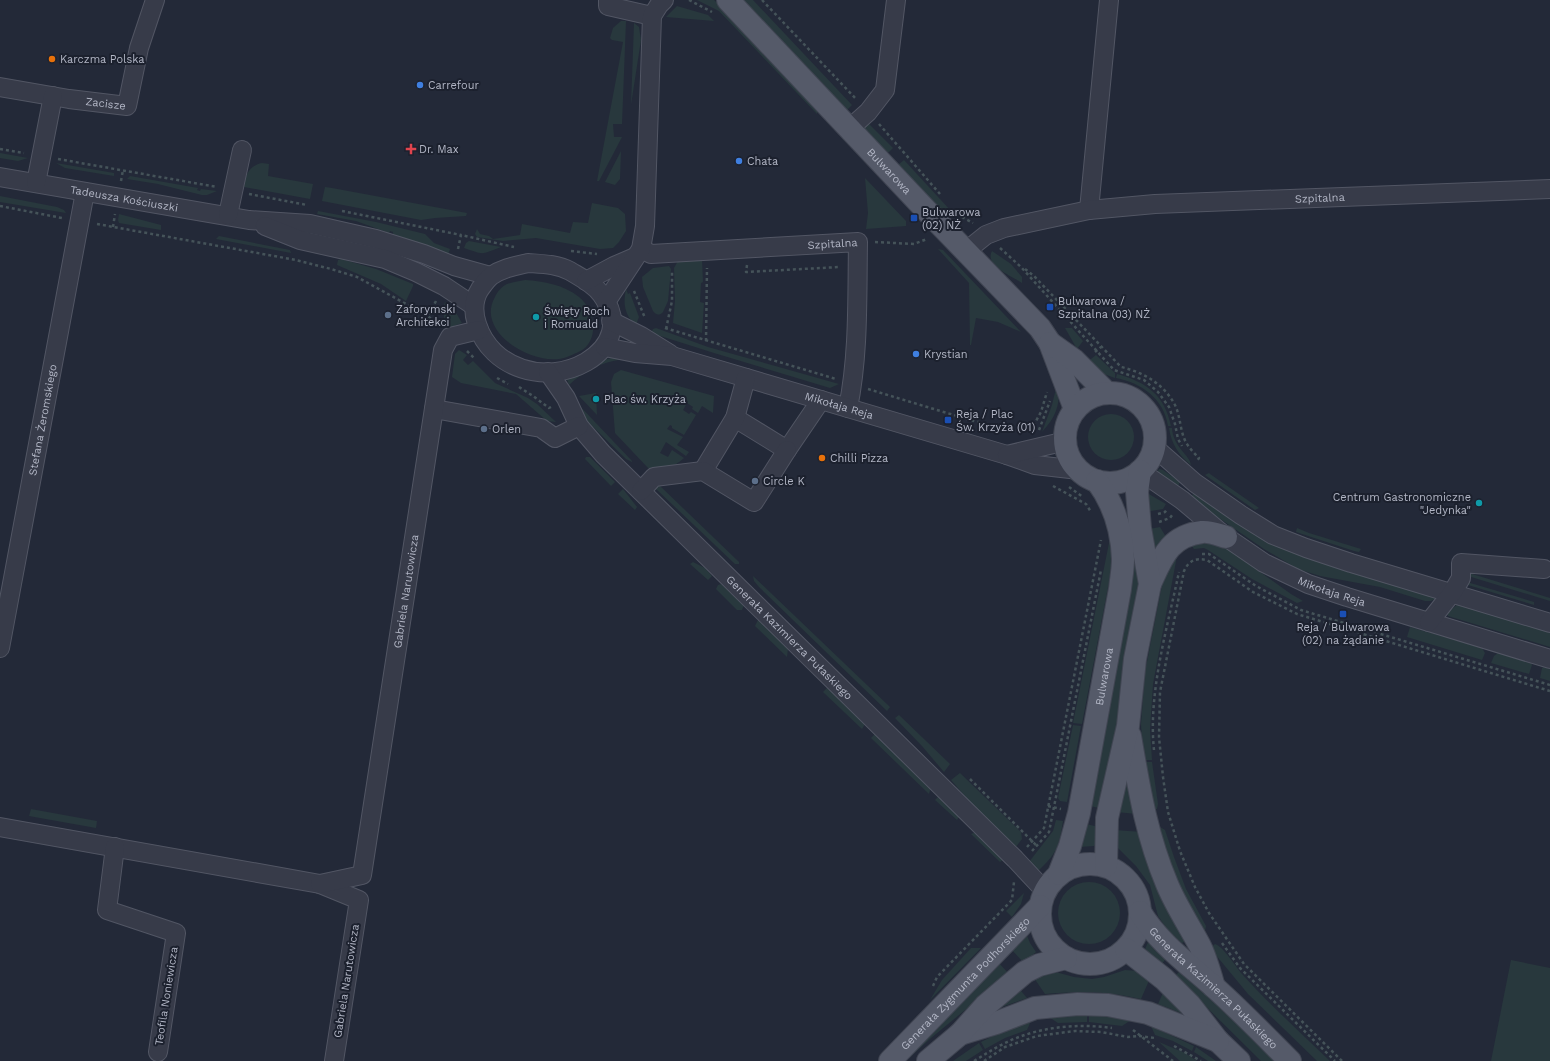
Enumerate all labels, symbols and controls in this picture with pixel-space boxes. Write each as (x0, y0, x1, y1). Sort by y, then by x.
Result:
place label: Karczma Polska (60, 53, 145, 66)
marker: Karczma Polska (47, 54, 57, 64)
place label: Carrefour (428, 79, 479, 92)
marker: Carrefour (415, 80, 425, 90)
street label: Zacisze (85, 95, 126, 113)
place label: Dr. Max (419, 143, 459, 156)
marker: Dr. Max (406, 144, 416, 154)
street label: Bulwarowa (864, 146, 914, 197)
place label: Chata (747, 155, 778, 168)
marker: Chata (734, 156, 744, 166)
street label: Tadeusza Kościuszki (69, 183, 179, 215)
street label: Szpitalna (1295, 191, 1345, 206)
place label: Bulwarowa (02) NŻ (922, 206, 981, 232)
marker: Bulwarowa (02) NŻ (909, 213, 919, 223)
street label: Szpitalna (807, 236, 858, 252)
place label: Bulwarowa / Szpitalna (03) NŻ (1058, 295, 1150, 321)
marker: Bulwarowa / Szpitalna (03) NŻ (1045, 302, 1055, 312)
place label: Zaforymski Architekci (396, 303, 456, 329)
place label: Święty Roch i Romuald (544, 304, 610, 331)
marker: Zaforymski Architekci (383, 310, 393, 320)
marker: Święty Roch i Romuald (531, 312, 541, 322)
place label: Krystian (924, 348, 968, 361)
marker: Krystian (911, 349, 921, 359)
street label: Stefana Żeromskiego (26, 363, 60, 477)
street label: Mikołaja Reja (803, 390, 875, 422)
place label: Plac św. Krzyża (604, 393, 686, 406)
marker: Plac św. Krzyża (591, 394, 601, 404)
place label: Reja / Plac Św. Krzyża (01) (956, 408, 1036, 434)
marker: Reja / Plac Św. Krzyża (01) (943, 415, 953, 425)
place label: Orlen (492, 423, 521, 436)
marker: Orlen (479, 424, 489, 434)
place label: Chilli Pizza (830, 452, 888, 465)
marker: Chilli Pizza (817, 453, 827, 463)
place label: Circle K (763, 475, 805, 488)
marker: Circle K (750, 476, 760, 486)
place label: Centrum Gastronomiczne "Jedynka" (1333, 491, 1471, 517)
marker: Centrum Gastronomiczne "Jedynka" (1474, 498, 1484, 508)
street label: Gabriela Narutowicza (391, 534, 421, 649)
street label: Generała Kazimierza Pułaskiego (723, 573, 855, 703)
street label: Mikołaja Reja (1295, 574, 1367, 609)
marker: Reja / Bulwarowa (02) na żądanie (1338, 609, 1348, 619)
place label: Reja / Bulwarowa (02) na żądanie (1296, 621, 1390, 647)
street label: Bulwarowa (1093, 647, 1116, 707)
street label: Generała Zygmunta Podhorskiego (898, 915, 1033, 1053)
street label: Gabriela Narutowicza (331, 923, 362, 1039)
street label: Generała Kazimierza Pułaskiego (1146, 925, 1280, 1052)
street label: Teofila Noniewicza (152, 946, 181, 1046)

